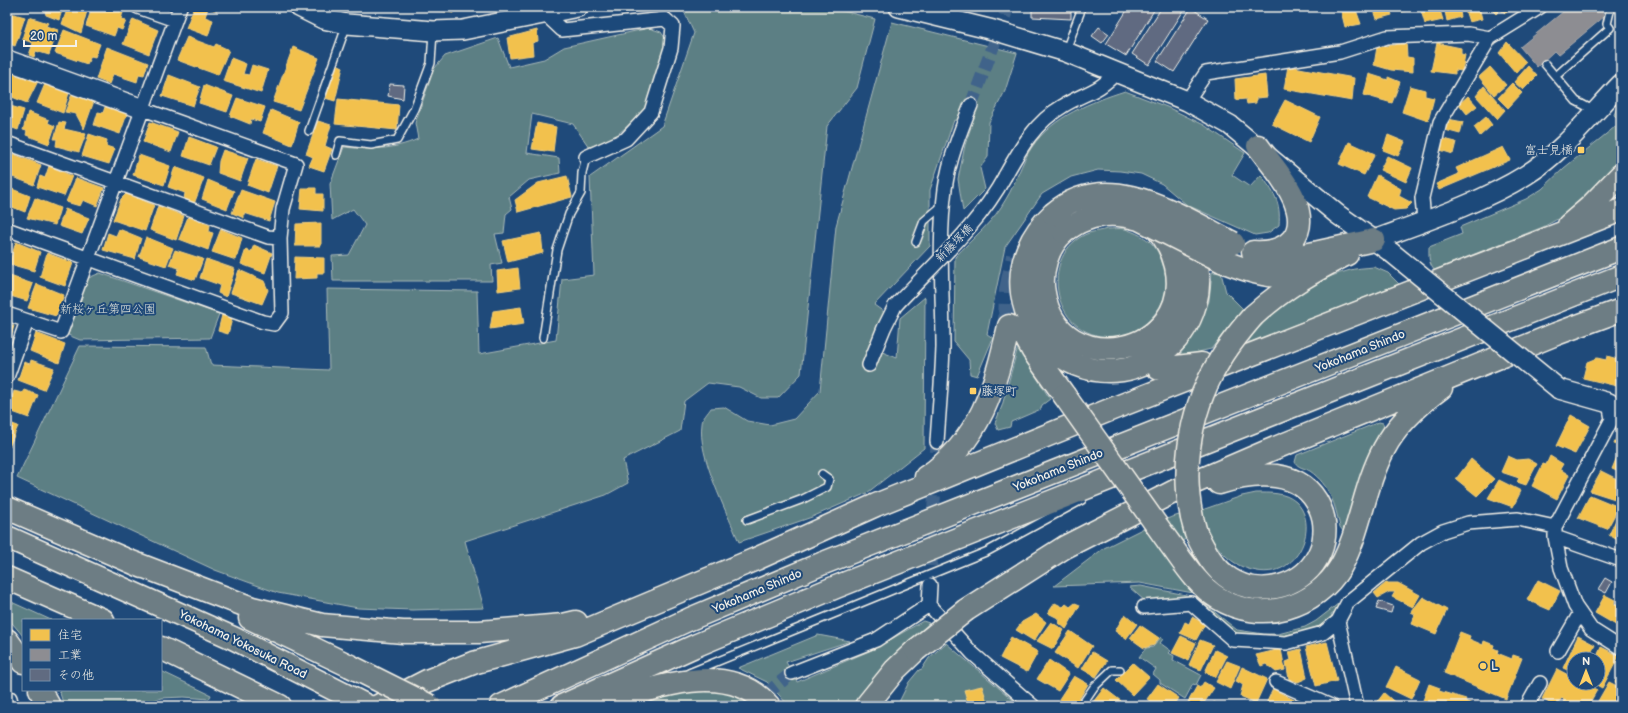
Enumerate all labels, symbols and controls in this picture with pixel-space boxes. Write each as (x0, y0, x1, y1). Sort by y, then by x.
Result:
scale bar (24, 22, 76, 48)
text: 20 m (30, 29, 57, 44)
place label: 富士見橋 (1525, 143, 1573, 158)
marker: 富士見橋 (1576, 145, 1586, 155)
street label: 新藤塚橋 (932, 221, 976, 266)
park label: 新桜ヶ丘第四公園 (60, 302, 156, 317)
street label: Yokohama Shindo (1312, 327, 1407, 377)
place label: 藤塚町 (981, 384, 1017, 399)
marker: 藤塚町 (968, 386, 978, 396)
street label: Yokohama Shindo (1010, 446, 1105, 496)
street label: Yokohama Shindo (709, 566, 804, 617)
street label: Yokohama Yokosuka Road (175, 606, 309, 682)
legend (22, 619, 162, 691)
text: 住宅 (58, 628, 82, 643)
text: 工業 (58, 648, 82, 663)
north arrow (1566, 651, 1606, 691)
text: N (1582, 655, 1590, 668)
place label: L (1491, 659, 1498, 674)
marker: L (1478, 661, 1488, 671)
text: その他 (58, 668, 94, 683)

